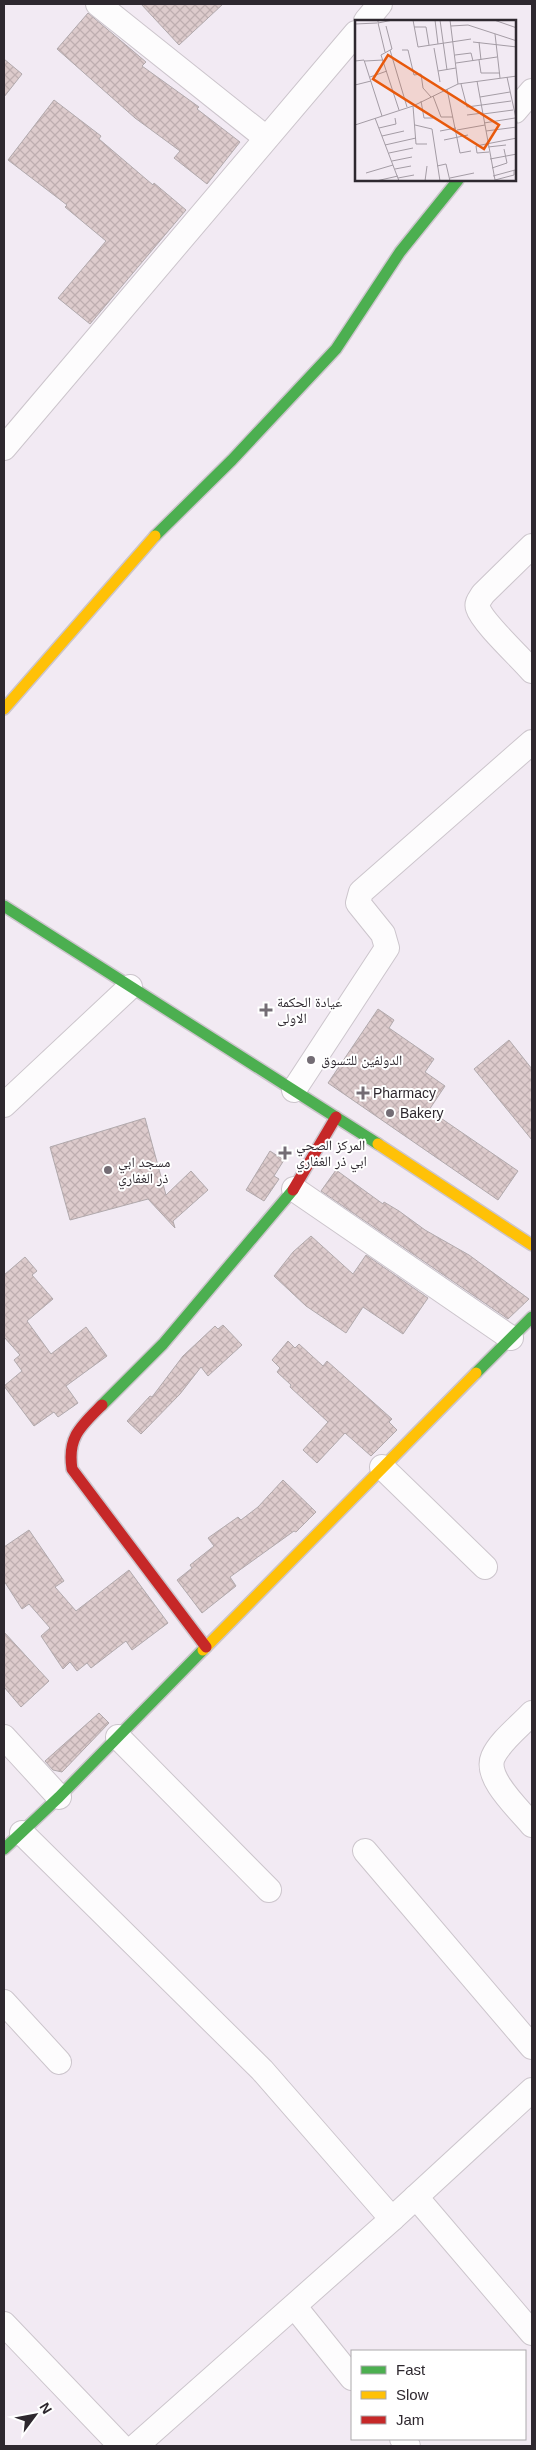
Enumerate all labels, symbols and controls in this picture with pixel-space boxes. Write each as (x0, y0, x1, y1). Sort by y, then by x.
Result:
inset map (355, 20, 516, 181)
place label: عيادة الحكمة الاولى (277, 994, 342, 1027)
marker: عيادة الحكمة الاولى (259, 1003, 273, 1017)
place label: الدولفين للتسوق (321, 1052, 402, 1069)
marker: الدولفين للتسوق (305, 1054, 317, 1066)
place label: Pharmacy (373, 1085, 436, 1101)
marker: Pharmacy (357, 1087, 369, 1099)
place label: Bakery (400, 1105, 444, 1121)
marker: Bakery (384, 1107, 396, 1119)
place label: المركز الصحي ابي ذر الغفاري (296, 1137, 367, 1173)
marker: المركز الصحي ابي ذر الغفاري (278, 1146, 292, 1160)
place label: مسجد ابي ذر الغفاري (118, 1154, 170, 1190)
marker: مسجد ابي ذر الغفاري (102, 1164, 114, 1176)
legend (351, 2350, 526, 2440)
text: Fast (396, 2361, 426, 2378)
text: Slow (396, 2386, 429, 2403)
north arrow (10, 2390, 60, 2440)
text: N (37, 2400, 55, 2417)
text: Jam (396, 2411, 424, 2428)

